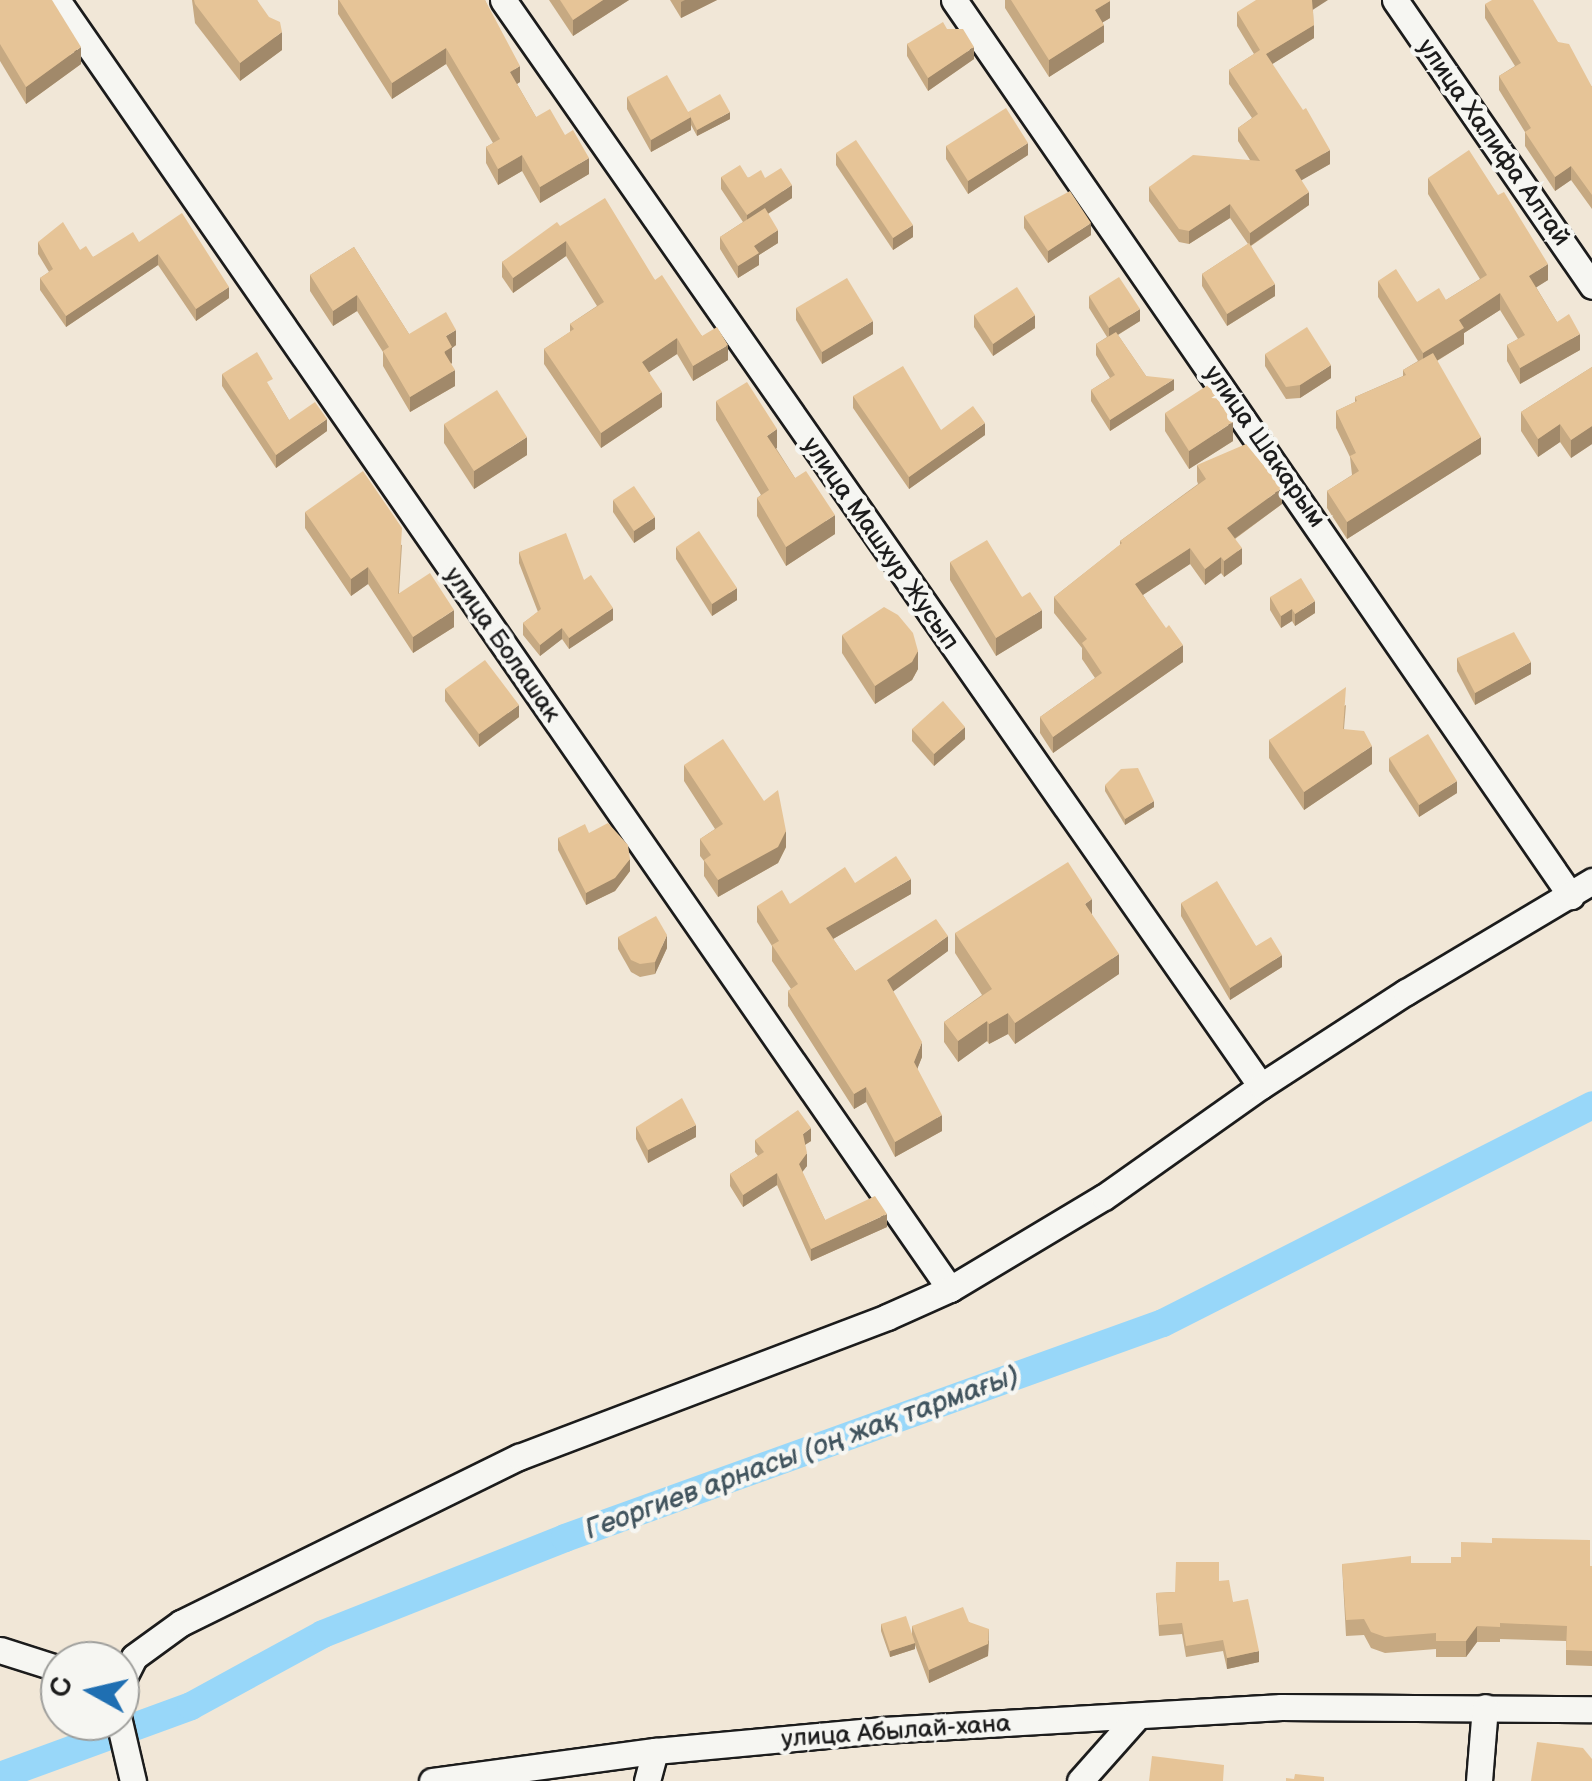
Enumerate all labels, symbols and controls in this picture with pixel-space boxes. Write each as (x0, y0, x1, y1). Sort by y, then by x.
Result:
street label: улица Халифа Алтай (1410, 34, 1576, 252)
street label: улица Шакарым (1197, 360, 1331, 534)
street label: улица Машхур Жусып (795, 432, 965, 656)
street label: улица Болашак (437, 562, 567, 728)
water label: Георгиев арнасы (оң жақ тармағы) (581, 1359, 1023, 1547)
north arrow (40, 1641, 140, 1741)
text: С (44, 1675, 79, 1699)
street label: улица Абылай-хана (780, 1709, 1012, 1755)

